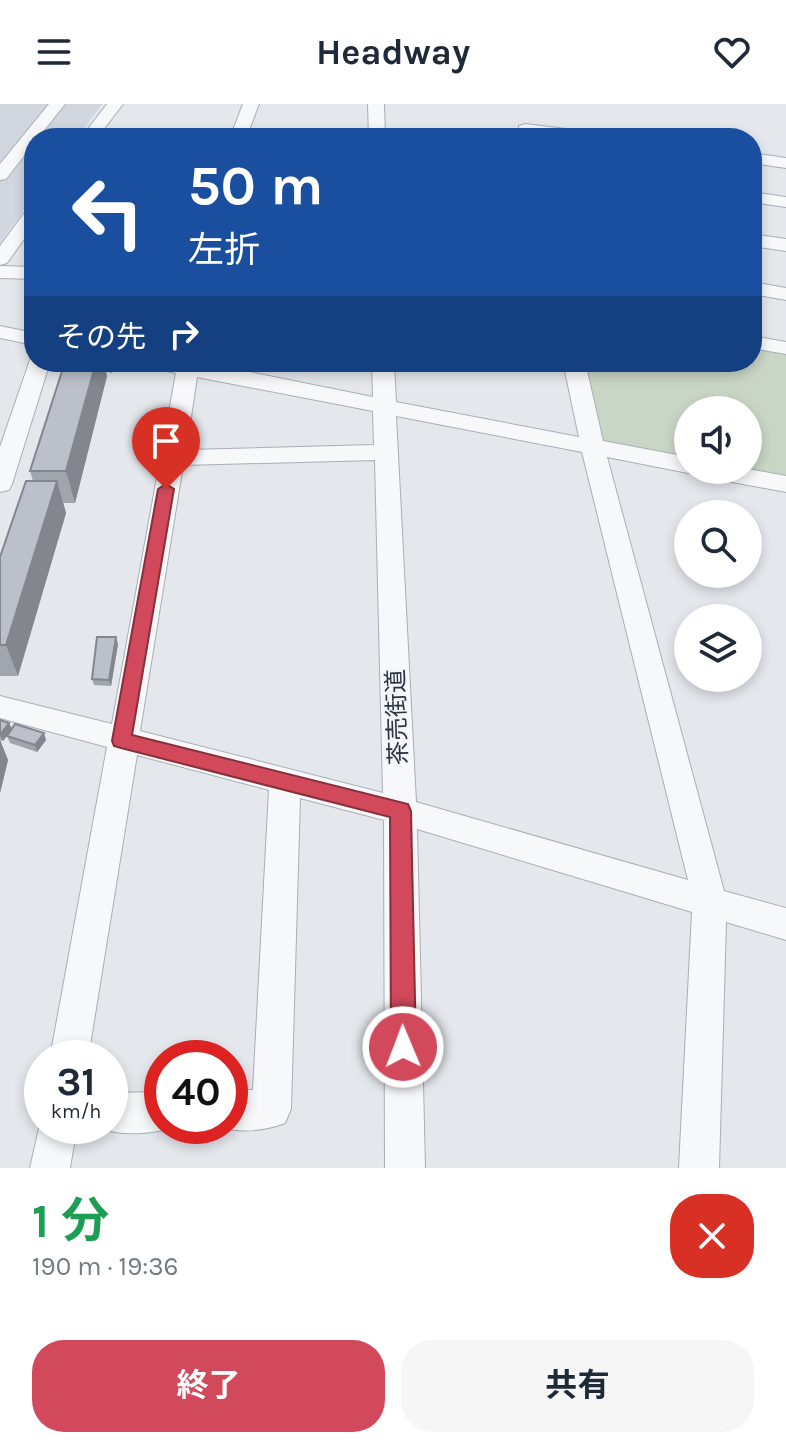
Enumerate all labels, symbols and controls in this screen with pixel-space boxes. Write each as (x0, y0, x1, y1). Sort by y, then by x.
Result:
icon: menu (32, 30, 76, 74)
icon: heart (710, 30, 754, 74)
text: Headway (316, 31, 470, 73)
text: 50 m (188, 153, 323, 218)
icon: left (56, 160, 160, 264)
text: 左折 (188, 229, 260, 271)
icon: right (162, 312, 206, 356)
text: その先 (56, 319, 146, 355)
map controls (674, 396, 762, 692)
button: sound (674, 396, 762, 484)
pin (132, 407, 200, 489)
icon: arrive (144, 419, 188, 463)
button: search (674, 500, 762, 588)
button: layers (674, 604, 762, 692)
street label: 茶売街道 (381, 669, 413, 765)
position arrow (361, 1005, 445, 1089)
speed limit sign: 40 (144, 1040, 248, 1144)
text: 31 (56, 1058, 96, 1105)
text: km/h (51, 1100, 101, 1123)
text: 1 分 (32, 1193, 109, 1249)
button: close (670, 1194, 754, 1278)
text: 190 m · 19:36 (32, 1251, 179, 1282)
button: 終了 (32, 1340, 385, 1432)
button: 共有 (401, 1340, 754, 1432)

